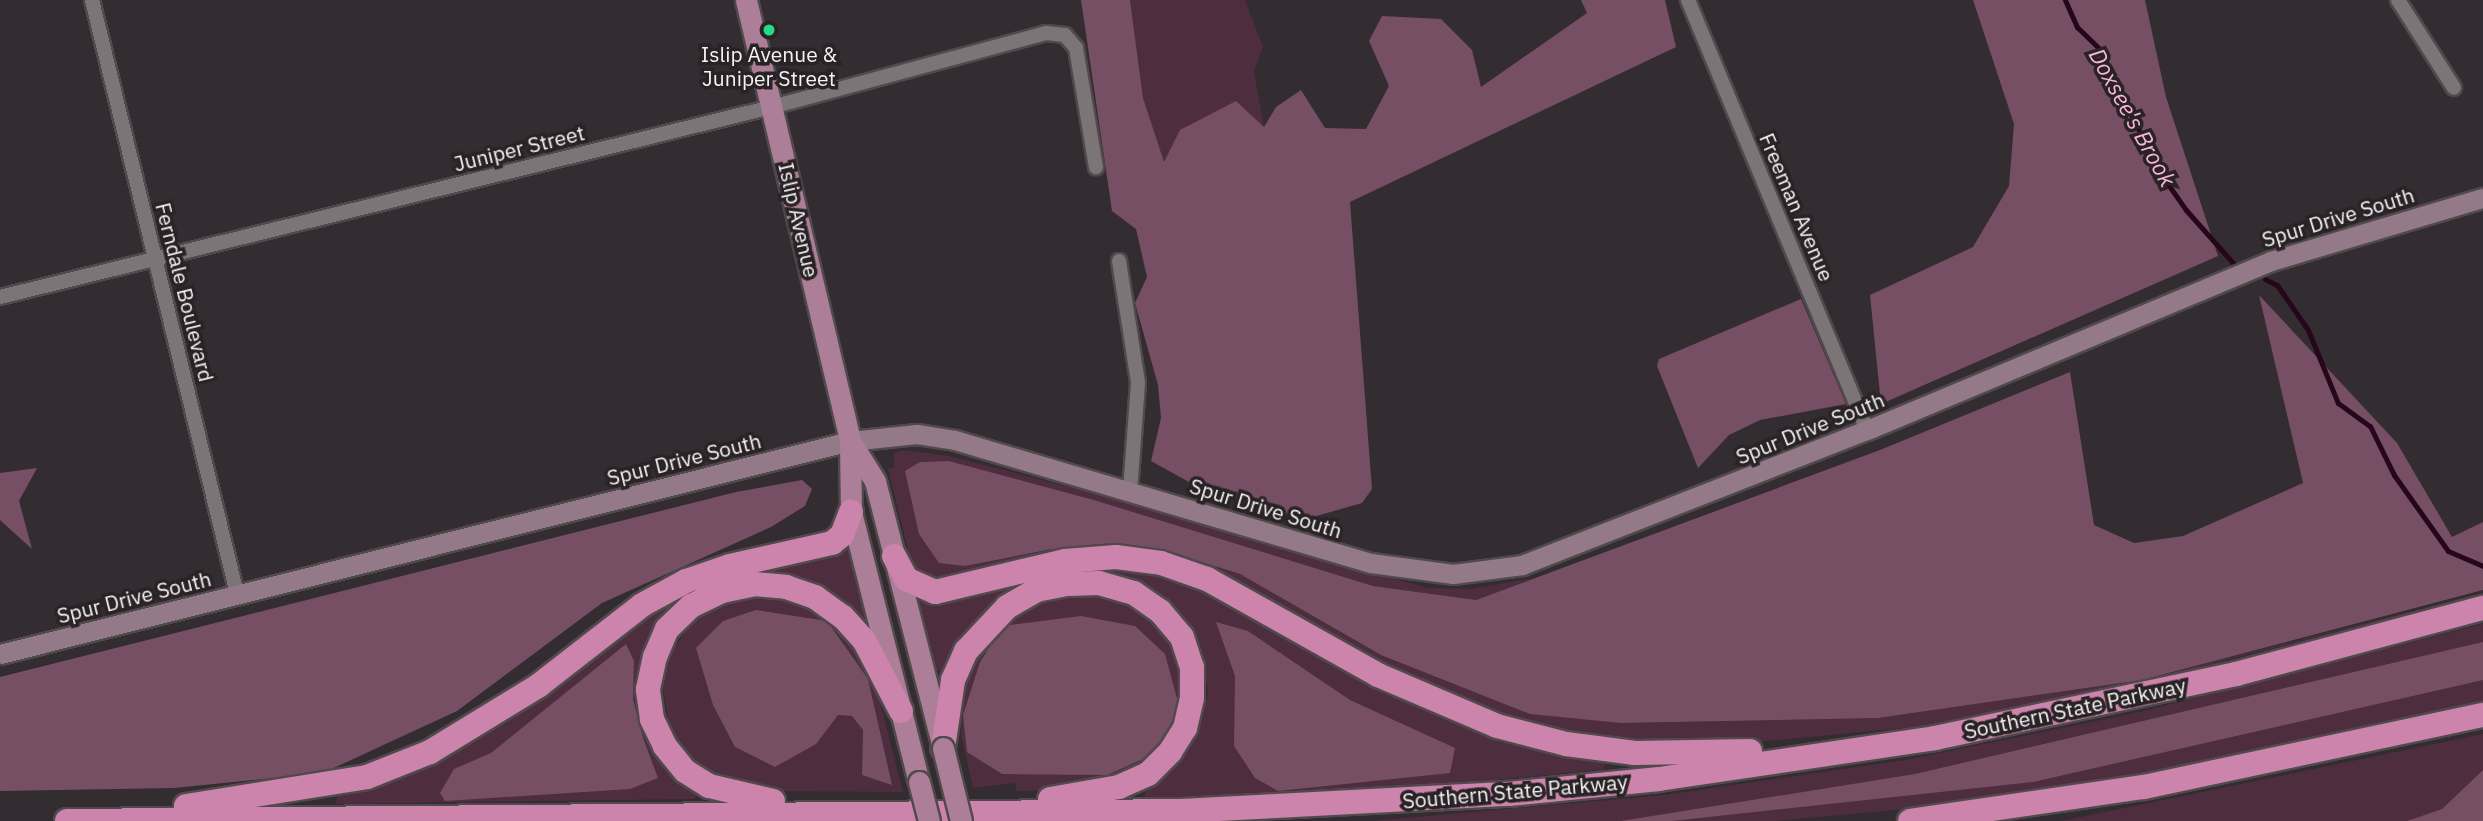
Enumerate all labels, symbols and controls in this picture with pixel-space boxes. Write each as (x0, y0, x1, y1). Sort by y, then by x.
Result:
marker: Islip Avenue & Juniper Street (761, 22, 777, 38)
place label: Islip Avenue & Juniper Street (701, 41, 837, 91)
water label: Doxsee's Brook (2084, 43, 2182, 191)
street label: Juniper Street (451, 120, 587, 176)
street label: Freeman Avenue (1754, 129, 1840, 285)
street label: Islip Avenue (774, 160, 824, 280)
street label: Spur Drive South (2259, 182, 2417, 252)
street label: Ferndale Boulevard (151, 200, 219, 384)
street label: Spur Drive South (1732, 387, 1888, 469)
street label: Spur Drive South (604, 428, 764, 490)
street label: Spur Drive South (1187, 473, 1345, 543)
street label: Spur Drive South (54, 566, 214, 628)
street label: Southern State Parkway (1962, 672, 2188, 744)
street label: Southern State Parkway (1401, 769, 1629, 813)

